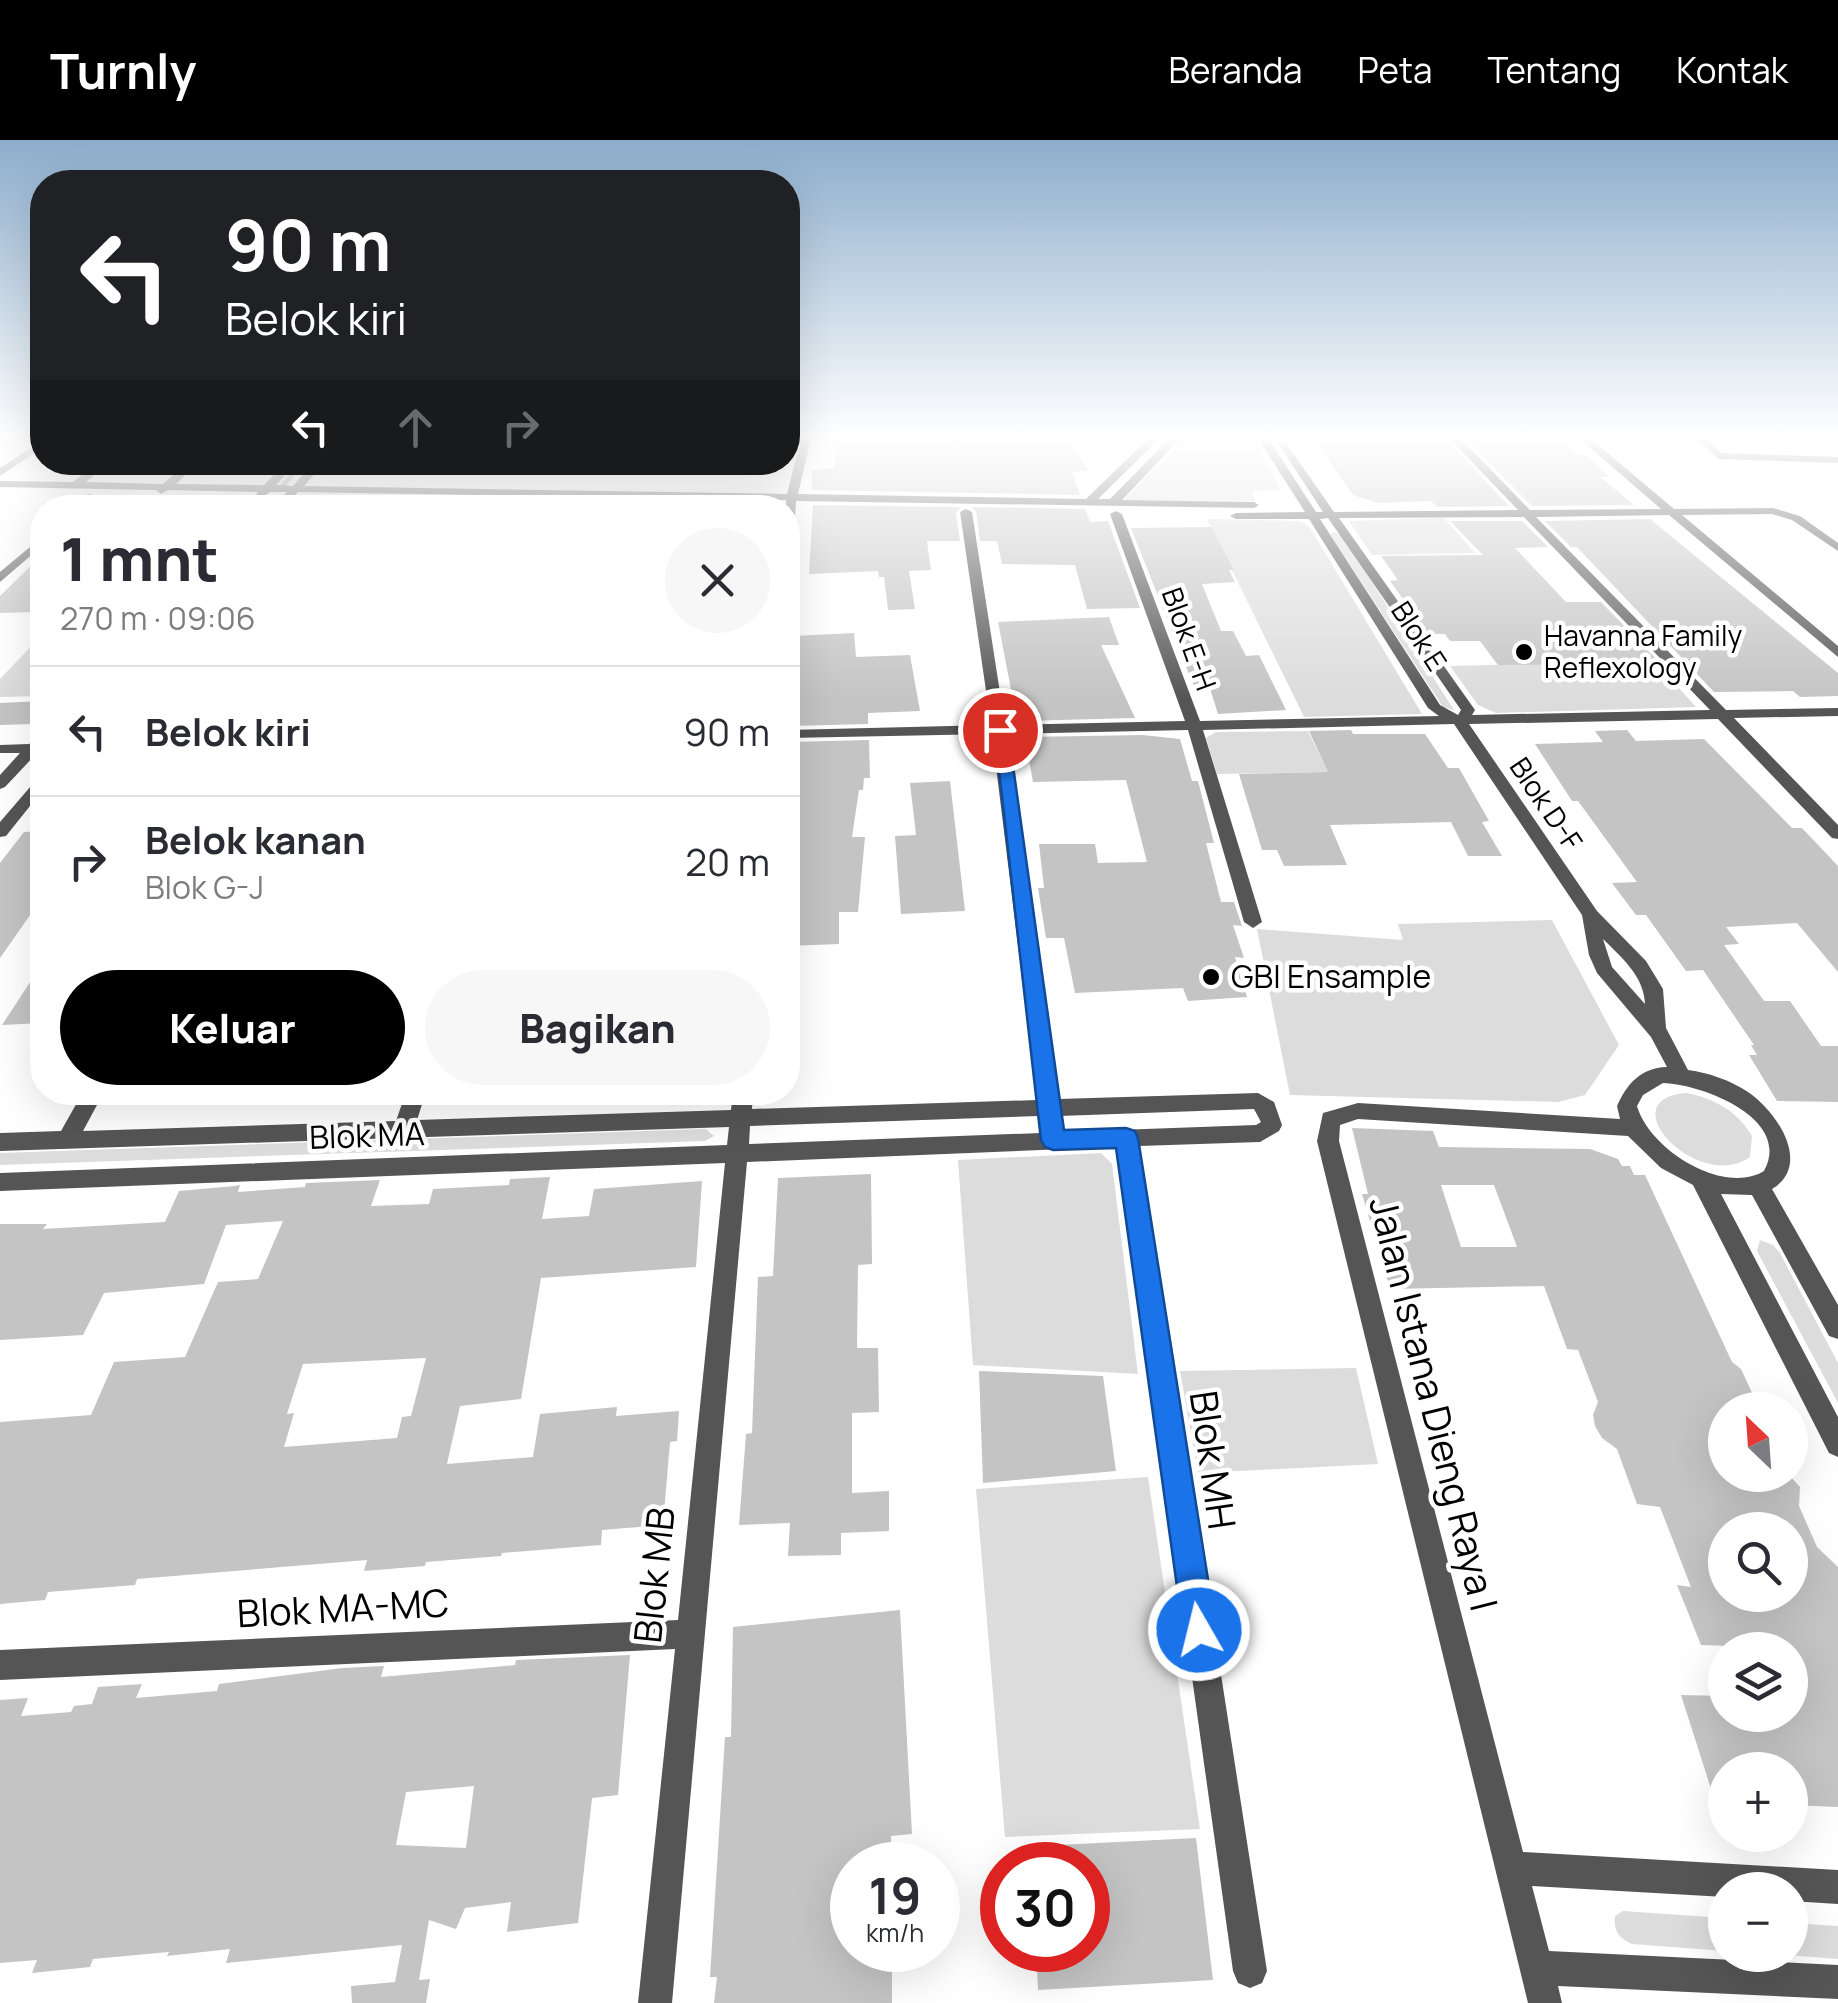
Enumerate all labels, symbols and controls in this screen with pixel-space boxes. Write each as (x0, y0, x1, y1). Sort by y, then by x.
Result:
text: Turnly (50, 38, 196, 103)
text: Beranda (1168, 46, 1303, 94)
text: Peta (1358, 46, 1433, 94)
text: Tentang (1488, 46, 1621, 94)
text: Kontak (1676, 46, 1788, 94)
text: 90 m (225, 196, 392, 292)
icon: left (60, 210, 190, 340)
text: Belok kiri (225, 287, 407, 349)
icon: left (283, 400, 338, 455)
icon: ahead (388, 400, 443, 455)
icon: right (493, 400, 548, 455)
text: 1 mnt (60, 517, 219, 599)
button: close (665, 528, 770, 633)
street label: Blok E-H (1154, 582, 1226, 695)
street label: Blok E (1383, 593, 1456, 678)
text: 270 m · 09:06 (60, 596, 256, 640)
place label: Havanna Family Reflexology (1544, 616, 1742, 686)
marker: Havanna Family Reflexology (1513, 641, 1535, 663)
pin (958, 688, 1043, 773)
icon: arrive (973, 703, 1028, 758)
icon: left (60, 704, 115, 759)
text: Belok kiri (145, 705, 311, 757)
text: 90 m (683, 705, 770, 757)
street label: Blok D-F (1502, 750, 1592, 857)
text: Belok kanan (145, 813, 366, 865)
icon: right (60, 834, 115, 889)
text: 20 m (685, 835, 770, 887)
text: Blok G-J (145, 865, 264, 909)
place label: GBI Ensample (1231, 954, 1431, 998)
marker: GBI Ensample (1200, 966, 1222, 988)
button: Keluar (60, 970, 405, 1085)
button: Bagikan (425, 970, 770, 1085)
street label: Blok MA (308, 1111, 425, 1159)
street label: Jalan Istana Dieng Raya I (1358, 1191, 1512, 1616)
street label: Blok MH (1179, 1387, 1249, 1532)
north arrow (1708, 1392, 1808, 1492)
map controls (1708, 1392, 1808, 1972)
street label: Blok MB (620, 1504, 686, 1645)
button: search (1708, 1512, 1808, 1612)
street label: Blok MA-MC (236, 1575, 450, 1639)
position arrow (1147, 1578, 1251, 1682)
button: layers (1708, 1632, 1808, 1732)
button: + (1708, 1752, 1808, 1852)
speed limit sign: 30 (980, 1842, 1110, 1972)
text: 19 (869, 1861, 921, 1929)
button: − (1708, 1872, 1808, 1972)
text: km/h (866, 1915, 924, 1950)

